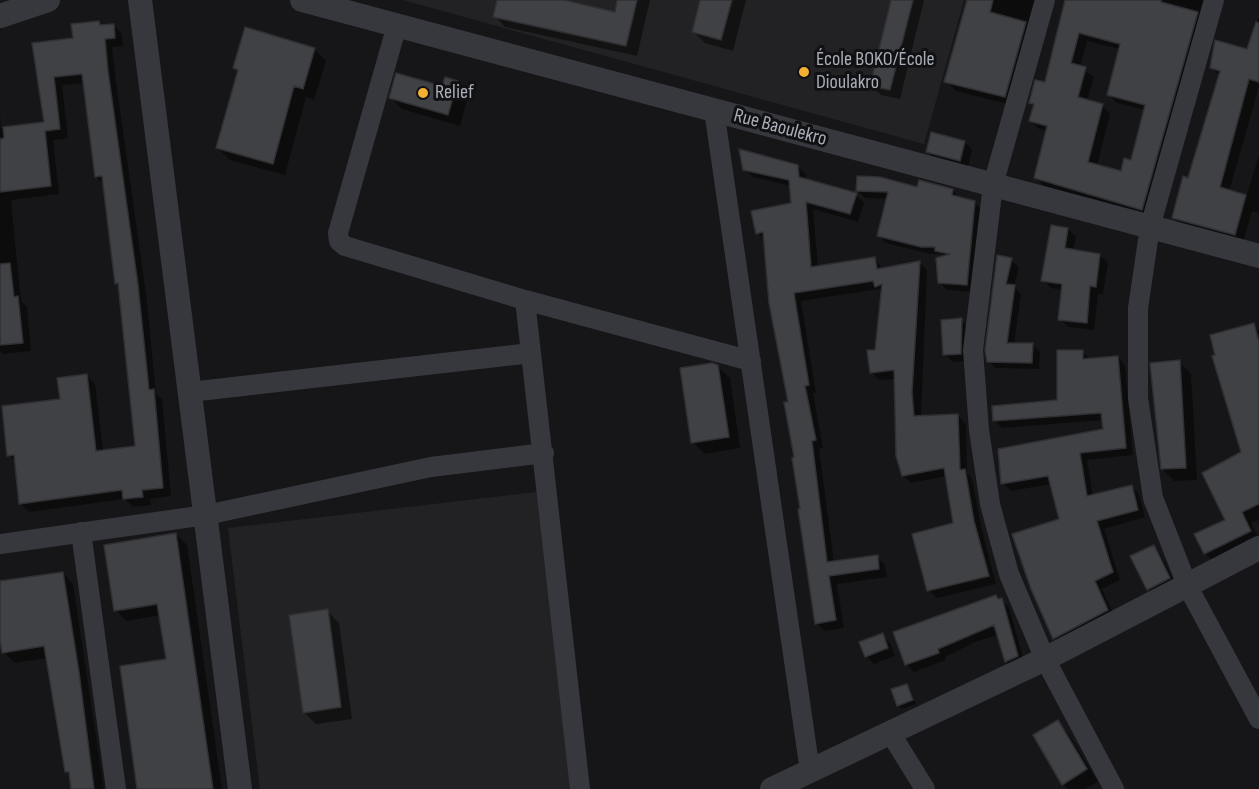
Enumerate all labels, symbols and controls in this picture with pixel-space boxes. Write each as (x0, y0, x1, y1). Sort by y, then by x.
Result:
place label: École BOKO/École Dioulakro (816, 48, 935, 95)
marker: École BOKO/École Dioulakro (797, 65, 811, 79)
place label: Relief (435, 81, 474, 105)
marker: Relief (416, 86, 430, 100)
street label: Rue Baoulekro (731, 104, 829, 152)

